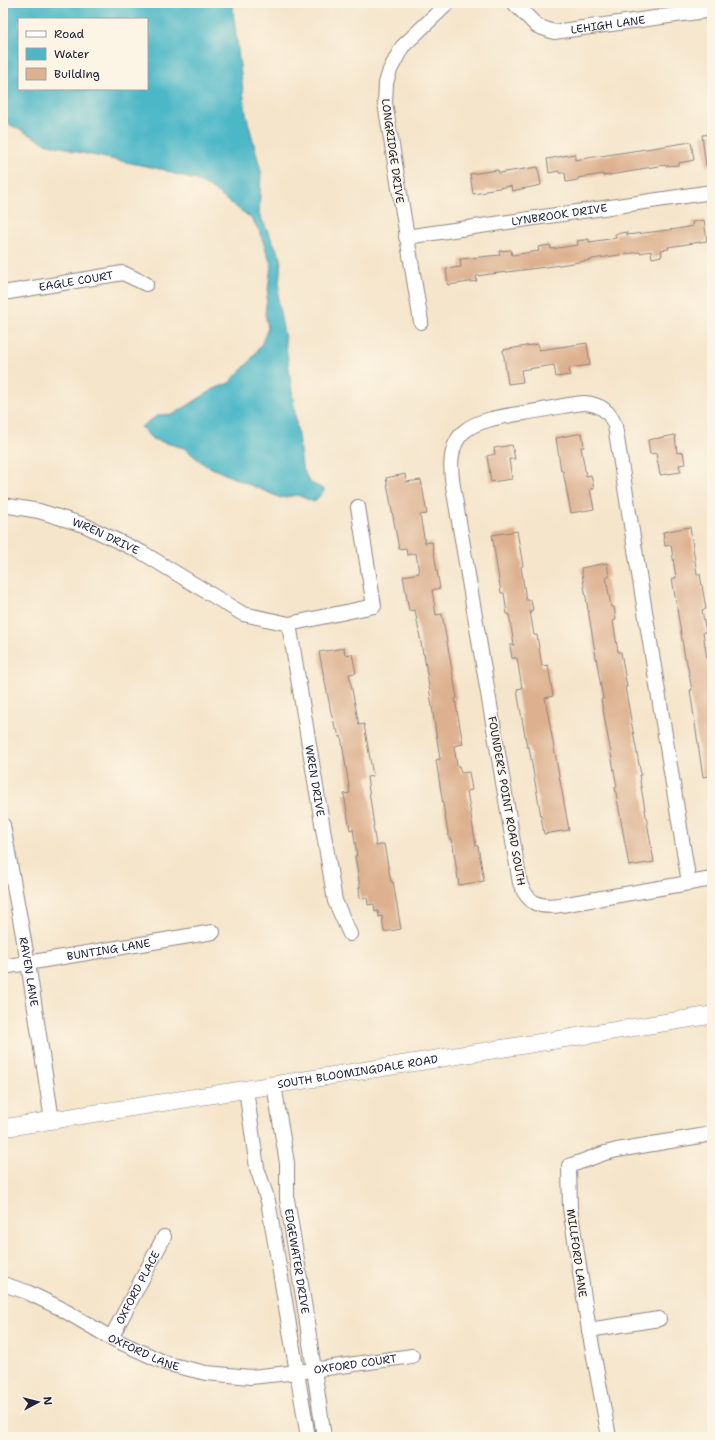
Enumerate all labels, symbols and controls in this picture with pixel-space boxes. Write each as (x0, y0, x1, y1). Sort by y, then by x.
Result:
street label: LEHIGH LANE (570, 12, 646, 38)
legend (18, 18, 148, 90)
text: Road (54, 26, 85, 42)
text: Water (54, 46, 90, 62)
text: Building (54, 66, 100, 82)
street label: LONGRIDGE DRIVE (378, 98, 407, 204)
street label: LYNBROOK DRIVE (511, 200, 608, 229)
street label: EAGLE COURT (38, 268, 115, 295)
street label: WREN DRIVE (70, 515, 142, 558)
street label: FOUNDER'S POINT ROAD SOUTH (484, 715, 529, 887)
street label: WREN DRIVE (301, 744, 328, 818)
street label: RAVEN LANE (15, 936, 42, 1008)
street label: BUNTING LANE (66, 936, 152, 964)
street label: SOUTH BLOOMINGDALE ROAD (276, 1052, 439, 1092)
street label: EDGEWATER DRIVE (281, 1207, 313, 1315)
street label: MILLFORD LANE (563, 1208, 590, 1298)
street label: OXFORD PLACE (112, 1248, 163, 1327)
street label: OXFORD LANE (105, 1331, 181, 1374)
street label: OXFORD COURT (313, 1351, 398, 1378)
north arrow (18, 1382, 58, 1422)
text: N (39, 1396, 55, 1406)

